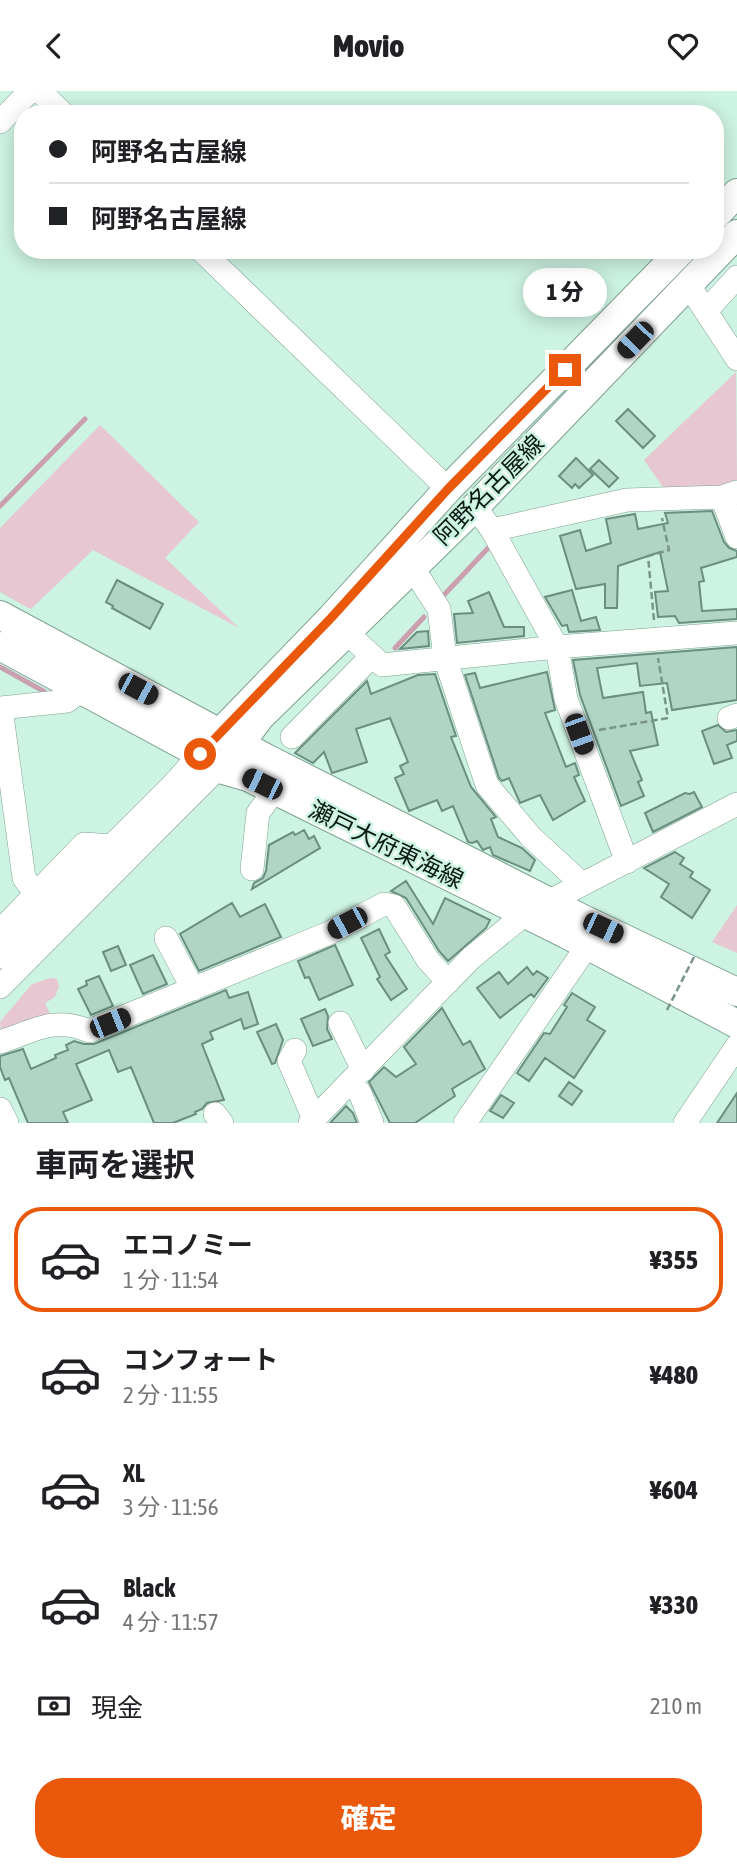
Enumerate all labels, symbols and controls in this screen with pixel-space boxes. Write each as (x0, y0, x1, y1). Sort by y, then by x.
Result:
icon: back (35, 27, 73, 65)
text: Movio (333, 27, 404, 64)
icon: heart (664, 27, 702, 65)
text: 阿野名古屋線 (91, 137, 247, 167)
text: 阿野名古屋線 (91, 204, 247, 234)
callout: 1 分 (523, 268, 607, 317)
text: 1 分 (547, 279, 583, 305)
car (613, 318, 658, 362)
route end (549, 354, 581, 386)
street label: 阿野名古屋線 (428, 429, 549, 550)
car (115, 670, 162, 708)
car (562, 711, 597, 757)
route start (184, 738, 216, 770)
car (239, 765, 286, 803)
street label: 瀬戸大府東海線 (305, 796, 468, 894)
car (324, 904, 371, 942)
car (580, 910, 627, 946)
car (87, 1005, 134, 1041)
text: 車両を選択 (35, 1146, 195, 1183)
icon: car (39, 1228, 102, 1291)
text: エコノミー (123, 1230, 253, 1260)
text: ¥355 (650, 1245, 698, 1275)
text: 1 分 · 11:54 (123, 1267, 219, 1293)
icon: car (39, 1343, 102, 1406)
text: コンフォート (123, 1345, 278, 1375)
text: ¥480 (650, 1360, 698, 1390)
text: 2 分 · 11:55 (123, 1382, 219, 1408)
icon: car (39, 1458, 102, 1521)
text: XL (123, 1458, 145, 1488)
text: ¥604 (650, 1475, 698, 1505)
text: 3 分 · 11:56 (123, 1494, 219, 1520)
icon: car (39, 1573, 102, 1636)
text: Black (123, 1573, 175, 1603)
text: ¥330 (650, 1590, 698, 1620)
text: 4 分 · 11:57 (123, 1609, 219, 1635)
icon: cash (35, 1687, 73, 1725)
text: 現金 (91, 1693, 143, 1723)
text: 210 m (650, 1693, 702, 1719)
button: 確定 (35, 1778, 702, 1858)

